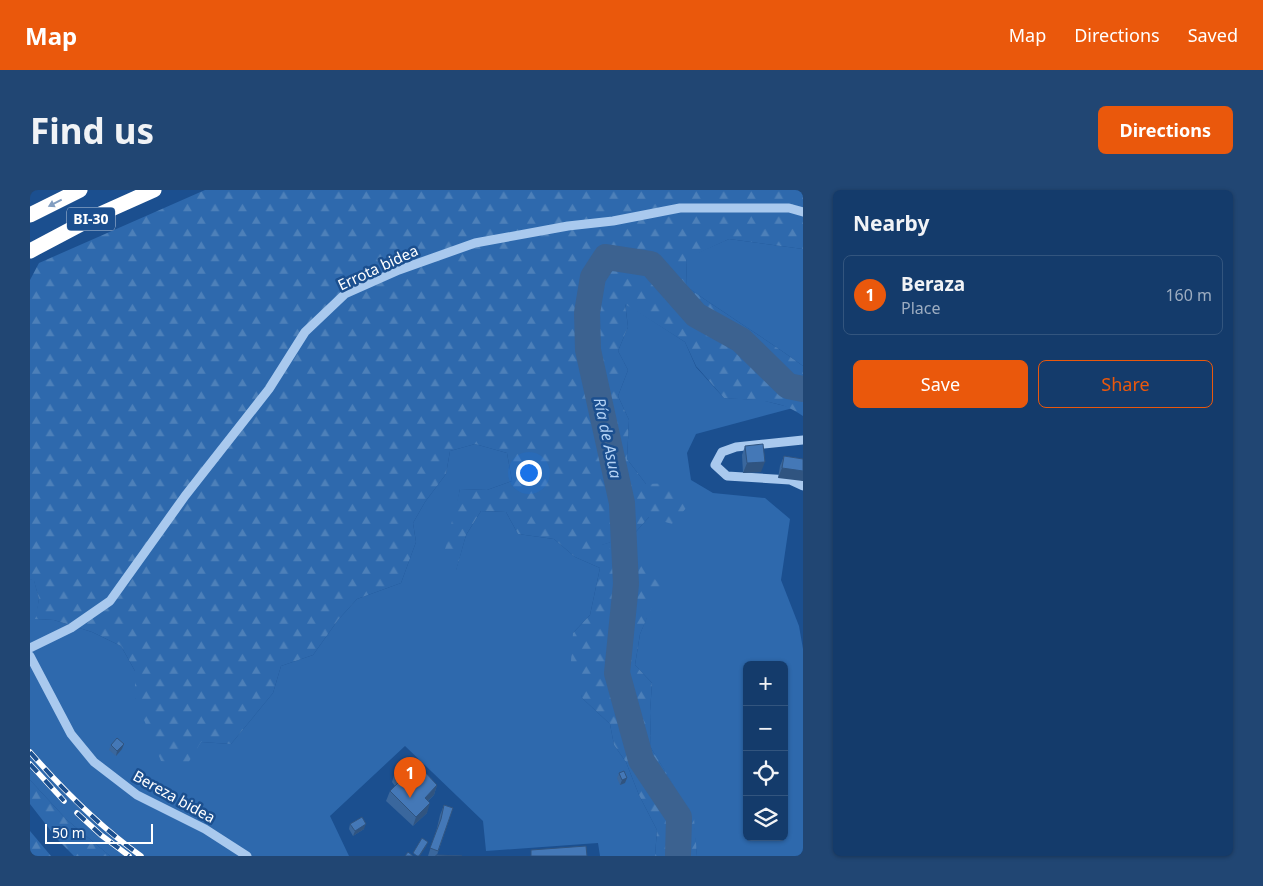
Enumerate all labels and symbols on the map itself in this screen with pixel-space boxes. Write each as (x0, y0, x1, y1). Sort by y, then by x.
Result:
one-way arrow (47, 198, 62, 207)
road number: BI-30 (67, 208, 115, 230)
street label: Errota bidea (334, 240, 421, 294)
water label: Ría de Asua (589, 396, 627, 480)
your location (516, 460, 542, 486)
pin: 1 (394, 757, 426, 798)
street label: Bereza bidea (130, 765, 219, 827)
scale bar (45, 821, 152, 844)

